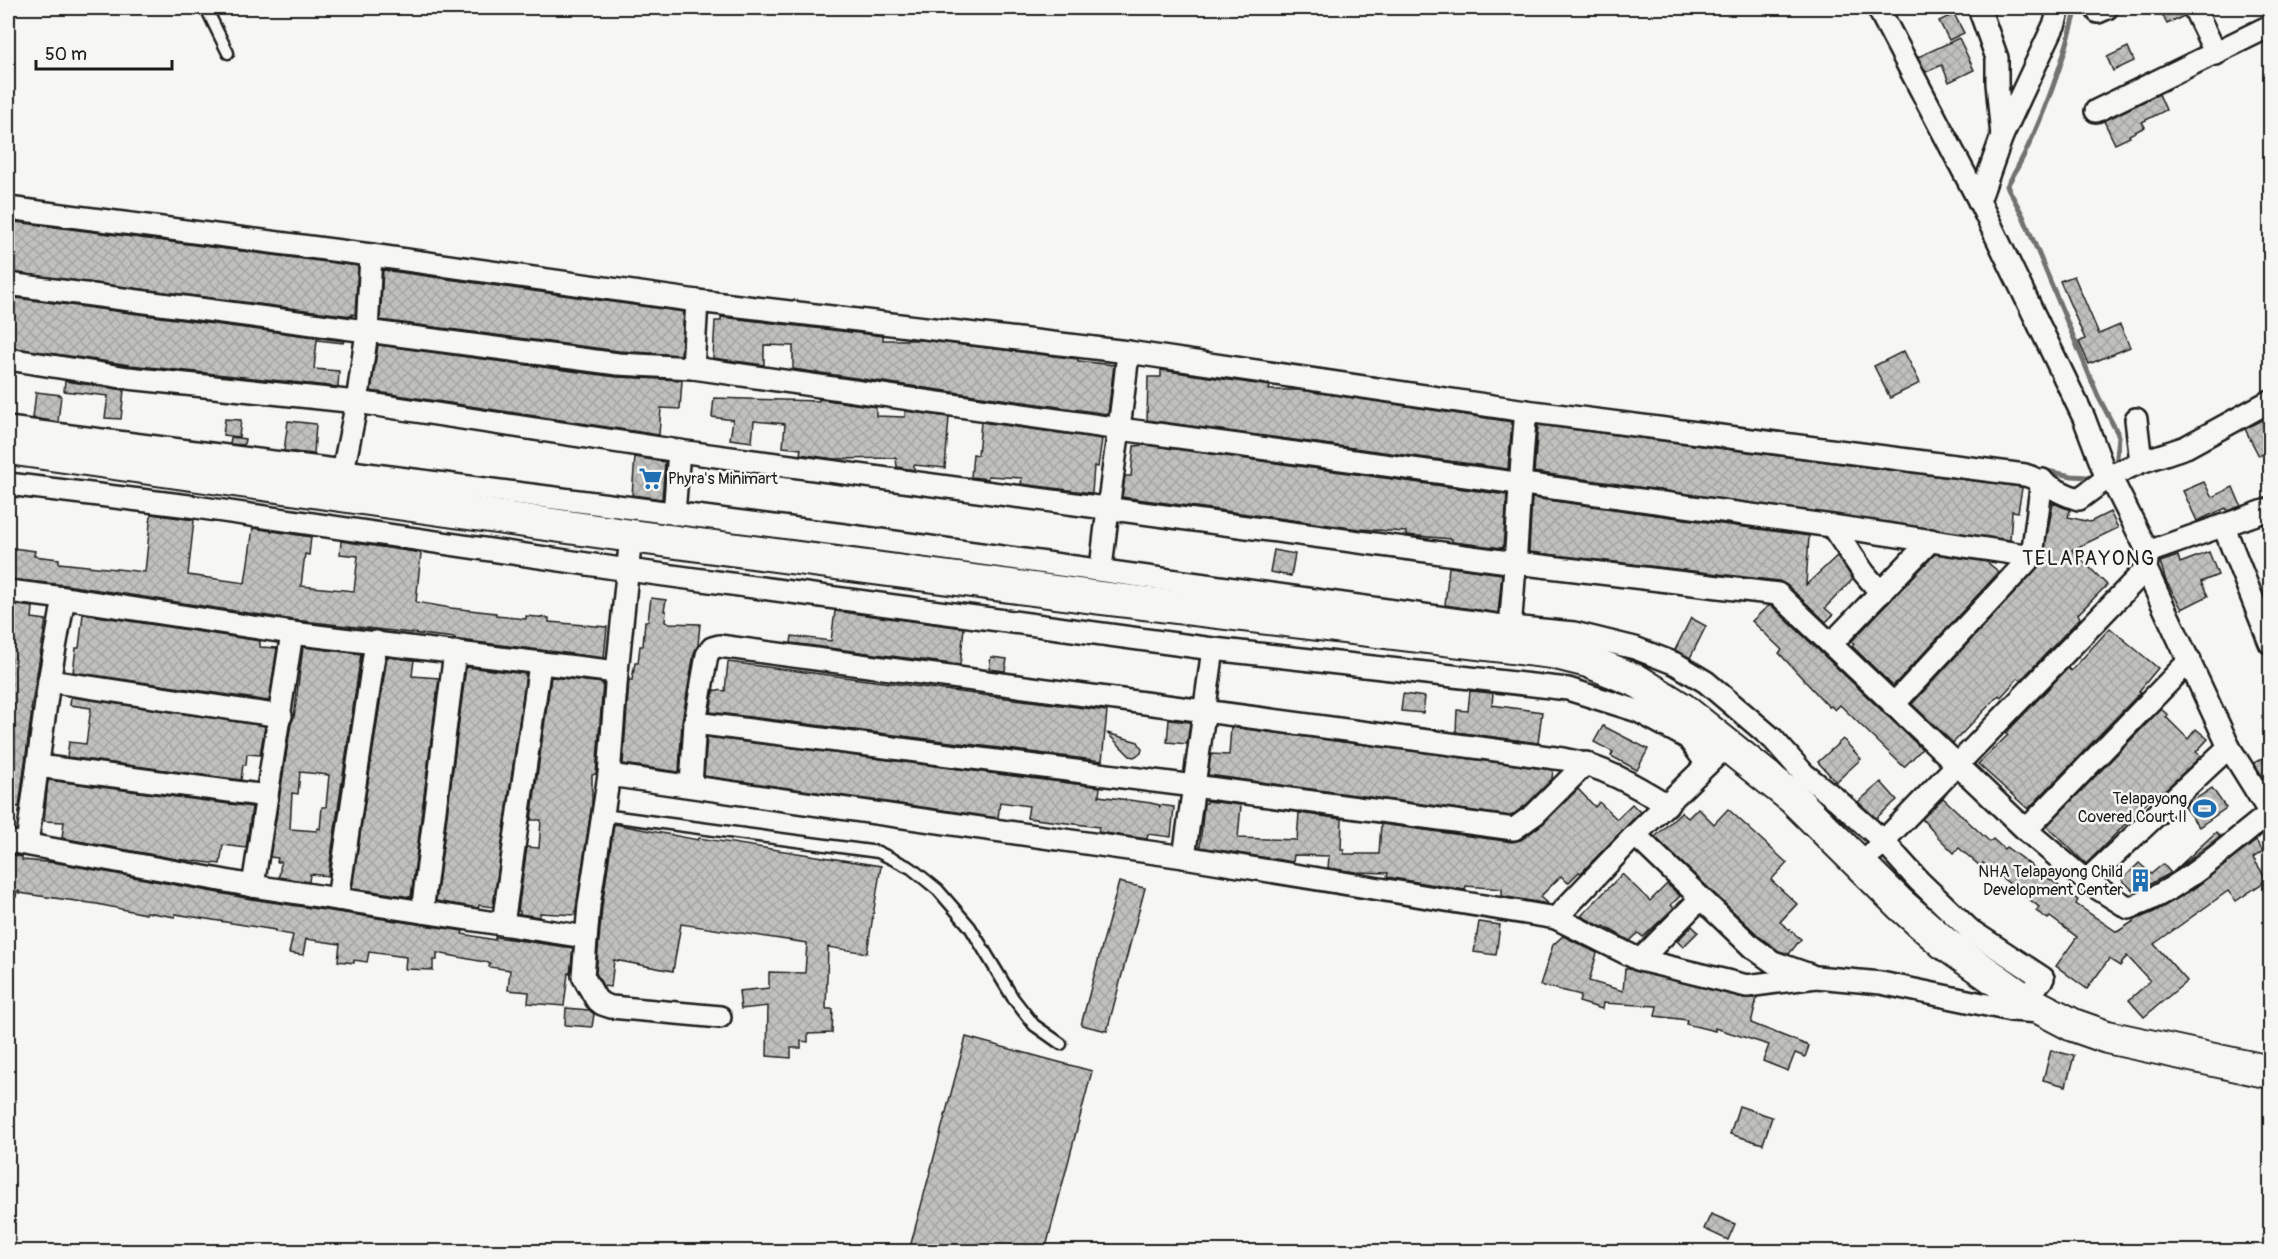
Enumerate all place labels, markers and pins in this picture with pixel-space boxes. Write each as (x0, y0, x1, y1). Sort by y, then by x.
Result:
supermarket icon: Phyra's Minimart (637, 466, 663, 492)
place label: Phyra's Minimart (668, 469, 778, 489)
place label: Telapayong Covered Court II (2078, 789, 2187, 827)
sports icon: Telapayong Covered Court II (2192, 795, 2218, 821)
place label: NHA Telapayong Child Development Center (1978, 862, 2123, 900)
building icon: NHA Telapayong Child Development Center (2128, 868, 2154, 894)

